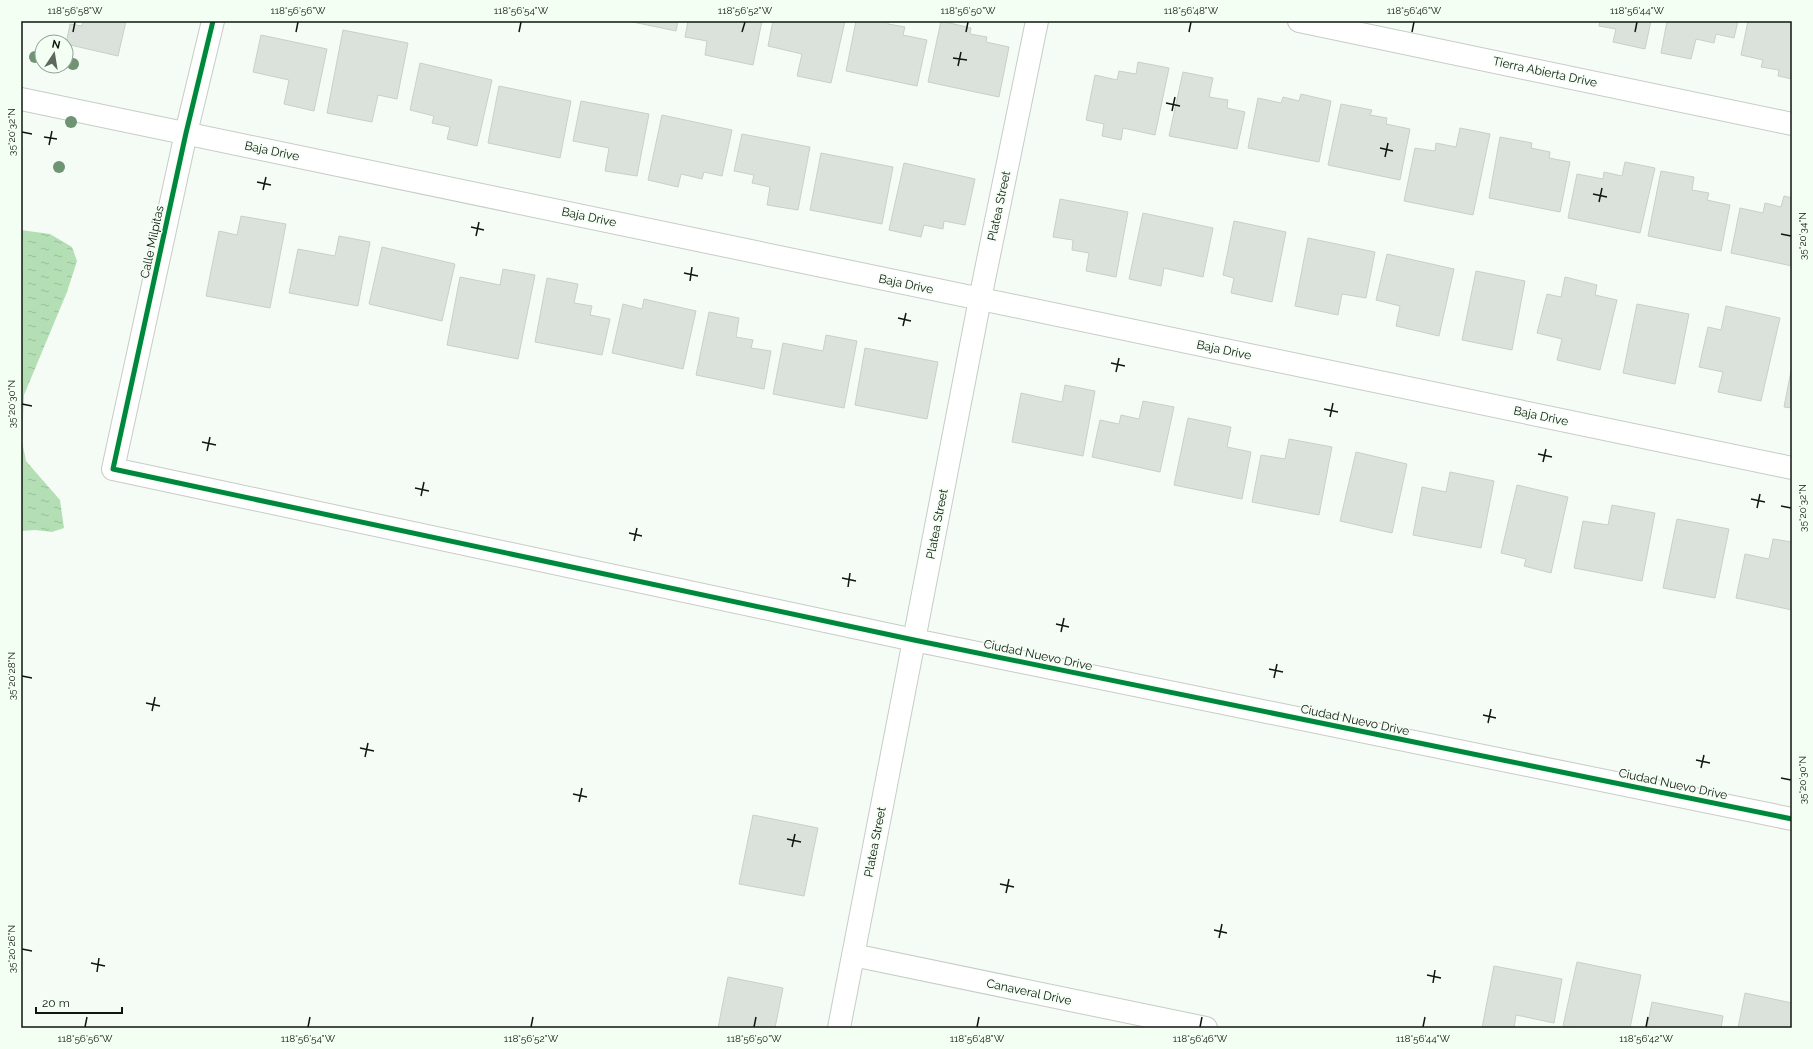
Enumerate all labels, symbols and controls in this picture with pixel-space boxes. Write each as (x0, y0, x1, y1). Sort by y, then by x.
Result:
text: 118°56'58"W (48, 5, 103, 16)
text: 118°56'56"W (270, 5, 326, 16)
text: 118°56'54"W (494, 5, 549, 16)
text: 118°56'52"W (718, 5, 773, 16)
text: 118°56'50"W (940, 5, 996, 16)
text: 118°56'48"W (1164, 5, 1219, 16)
text: 118°56'46"W (1387, 5, 1442, 16)
text: 118°56'44"W (1610, 5, 1664, 16)
north arrow (34, 34, 74, 74)
text: N (51, 37, 61, 52)
street label: Tierra Abierta Drive (1492, 54, 1598, 90)
text: 35°20'32"N (6, 108, 17, 156)
street label: Baja Drive (243, 138, 301, 164)
street label: Platea Street (985, 170, 1013, 242)
street label: Calle Milpitas (137, 204, 167, 280)
street label: Baja Drive (560, 204, 618, 230)
text: 35°20'34"N (1797, 212, 1808, 260)
street label: Baja Drive (877, 271, 935, 297)
street label: Baja Drive (1195, 337, 1253, 363)
text: 35°20'30"N (6, 380, 17, 428)
street label: Baja Drive (1512, 403, 1570, 429)
text: 35°20'32"N (1797, 484, 1808, 532)
street label: Platea Street (923, 488, 951, 560)
street label: Ciudad Nuevo Drive (982, 637, 1094, 673)
text: 35°20'28"N (6, 652, 17, 700)
street label: Ciudad Nuevo Drive (1299, 702, 1411, 738)
text: 35°20'30"N (1797, 756, 1808, 804)
street label: Ciudad Nuevo Drive (1617, 766, 1729, 802)
street label: Platea Street (861, 806, 889, 878)
text: 35°20'26"N (6, 925, 17, 973)
street label: Canaveral Drive (985, 976, 1073, 1008)
scale bar (36, 989, 122, 1015)
text: 20 m (42, 996, 70, 1010)
text: 118°56'56"W (57, 1033, 113, 1044)
text: 118°56'54"W (281, 1033, 336, 1044)
text: 118°56'52"W (504, 1033, 559, 1044)
text: 118°56'50"W (726, 1033, 782, 1044)
text: 118°56'48"W (950, 1033, 1005, 1044)
text: 118°56'46"W (1173, 1033, 1228, 1044)
text: 118°56'44"W (1396, 1033, 1450, 1044)
text: 118°56'42"W (1619, 1033, 1673, 1044)

